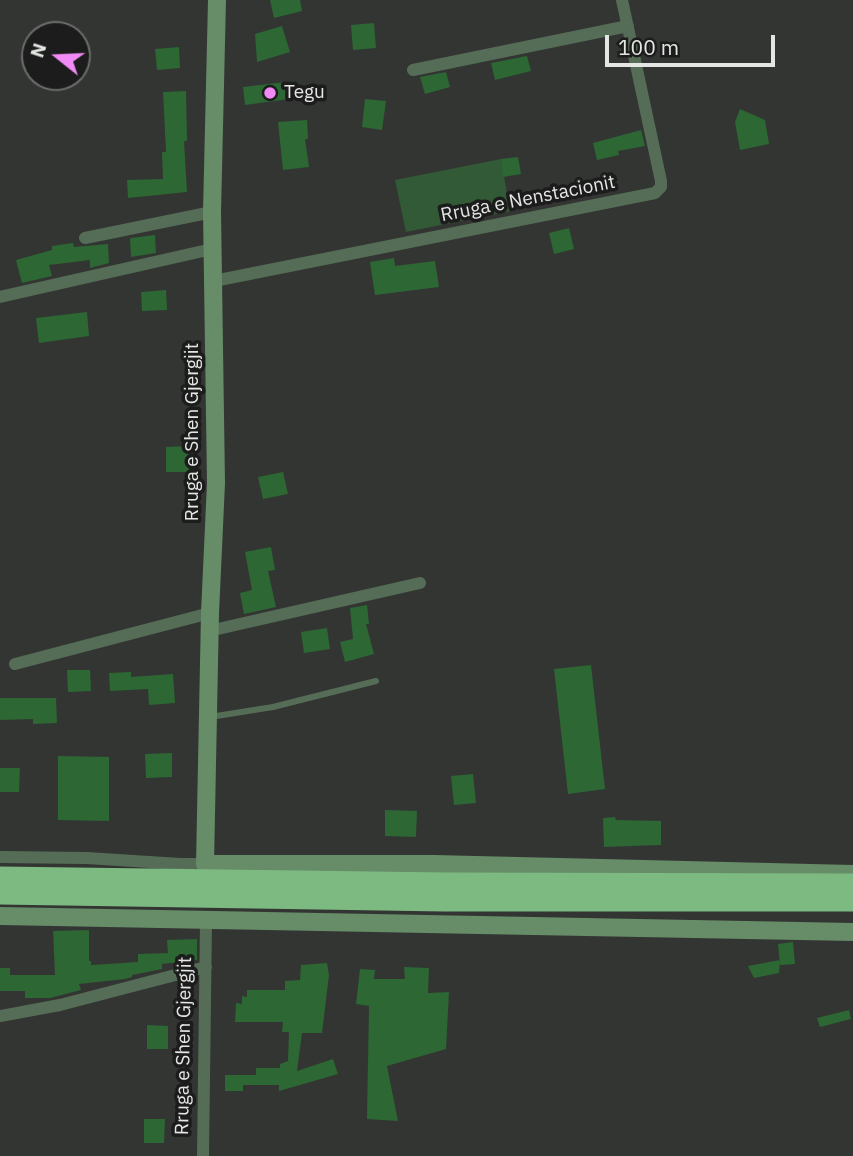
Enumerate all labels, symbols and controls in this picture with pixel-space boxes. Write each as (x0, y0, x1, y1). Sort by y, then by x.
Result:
north arrow (21, 21, 91, 91)
scale bar (608, 21, 778, 65)
text: 100 m (618, 33, 679, 61)
text: N (24, 40, 51, 60)
place label: Tegu (284, 82, 325, 104)
marker: Tegu (262, 85, 278, 101)
street label: Rruga e Nenstacionit (439, 171, 617, 227)
street label: Rruga e Shen Gjergjit (182, 343, 204, 521)
street label: Rruga e Shen Gjergjit (171, 957, 197, 1135)

